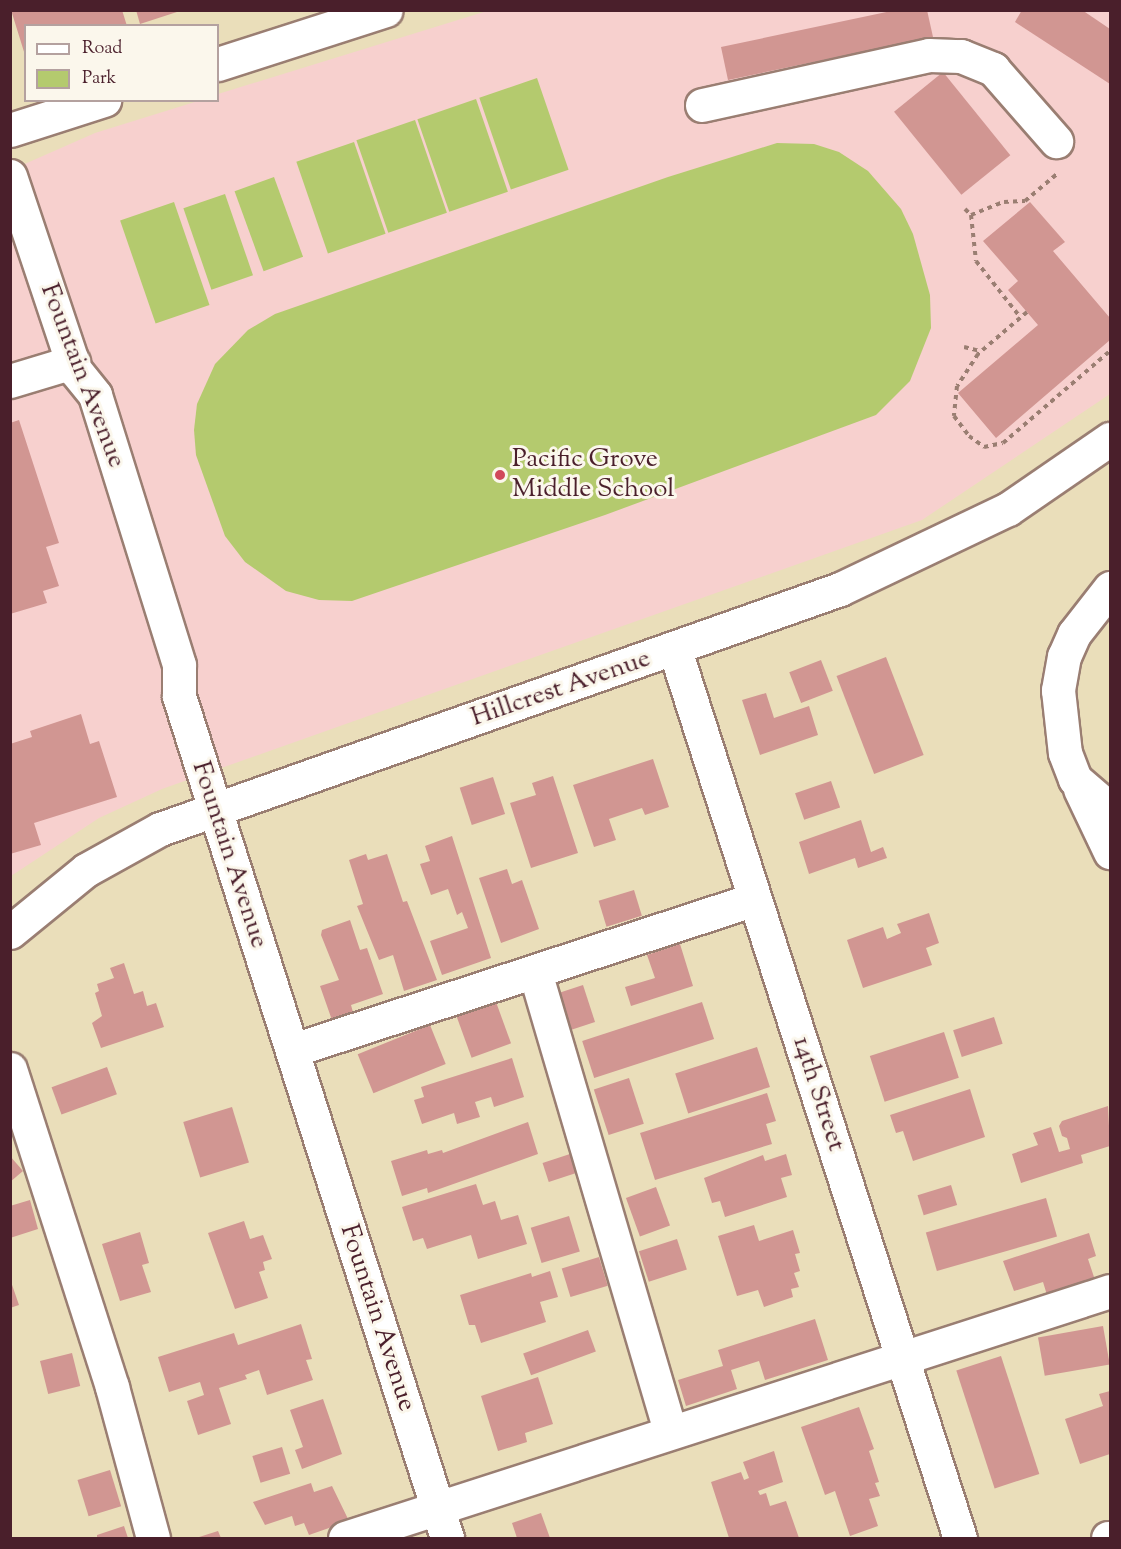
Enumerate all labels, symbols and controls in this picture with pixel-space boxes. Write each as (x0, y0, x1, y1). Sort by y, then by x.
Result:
legend (24, 24, 219, 102)
text: Road (82, 36, 122, 62)
text: Park (82, 66, 116, 92)
street label: Fountain Avenue (33, 280, 131, 472)
place label: Pacific Grove Middle School (512, 444, 675, 506)
marker: Pacific Grove Middle School (493, 468, 507, 482)
street label: Hillcrest Avenue (467, 644, 655, 734)
street label: Fountain Avenue (184, 758, 274, 952)
street label: 14th Street (785, 1033, 851, 1155)
street label: Fountain Avenue (332, 1221, 422, 1415)

